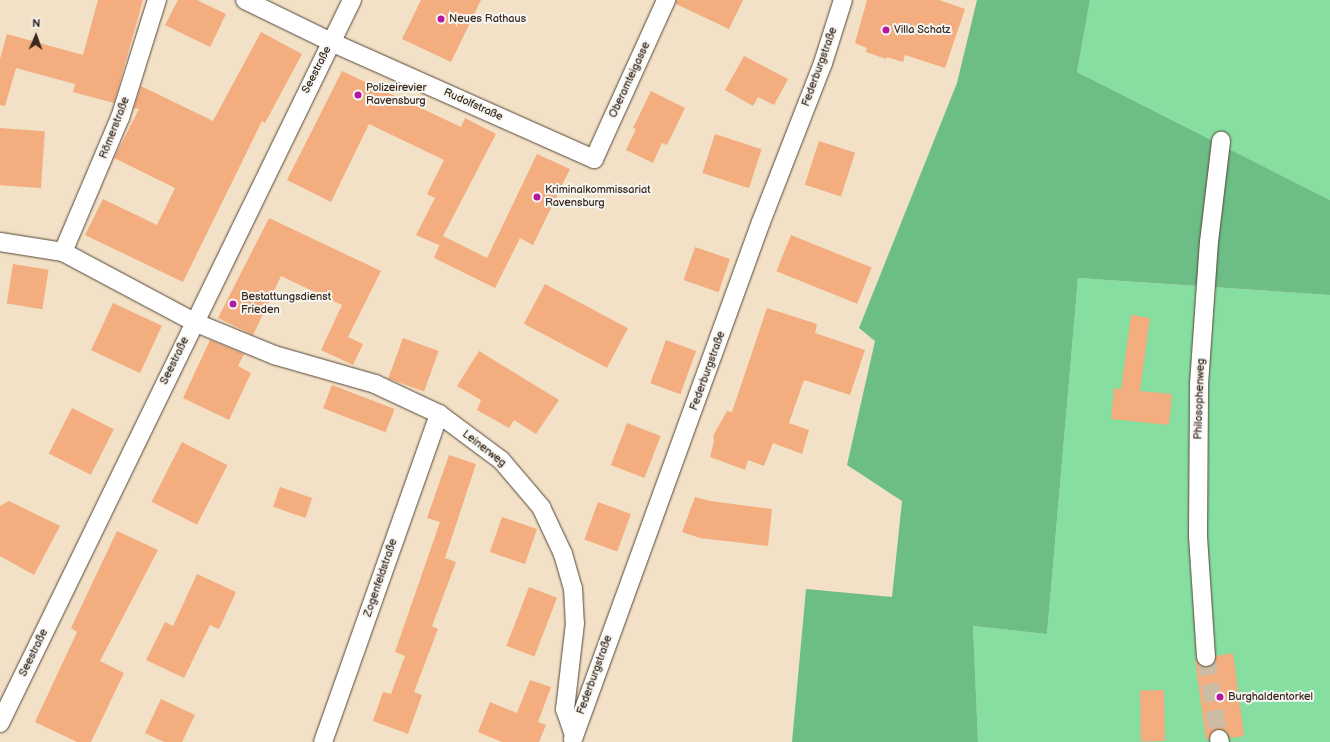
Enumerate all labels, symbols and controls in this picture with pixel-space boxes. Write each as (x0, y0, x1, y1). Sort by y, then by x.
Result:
place label: Neues Rathaus (449, 12, 526, 26)
marker: Neues Rathaus (436, 14, 446, 24)
north arrow (16, 16, 56, 56)
text: N (32, 17, 41, 30)
place label: Villa Schatz (894, 23, 951, 37)
marker: Villa Schatz (881, 25, 891, 35)
street label: Federburgstraße (800, 26, 840, 108)
street label: Oberamteigasse (607, 40, 653, 120)
street label: Seestraße (300, 44, 334, 96)
place label: Polizeirevier Ravensburg (366, 82, 427, 108)
street label: Rudolfstraße (441, 86, 505, 124)
marker: Polizeirevier Ravensburg (353, 90, 363, 100)
street label: Römerstraße (97, 95, 133, 161)
place label: Kriminalkommissariat Ravensburg (545, 184, 651, 210)
marker: Kriminalkommissariat Ravensburg (532, 192, 542, 202)
place label: Bestattungsdienst Frieden (241, 291, 331, 317)
marker: Bestattungsdienst Frieden (228, 299, 238, 309)
street label: Federburgstraße (688, 330, 728, 412)
street label: Seestraße (158, 335, 192, 387)
street label: Philosophenweg (1192, 358, 1208, 440)
street label: Leinerweg (459, 428, 509, 470)
street label: Zogenfeldstraße (361, 537, 401, 619)
street label: Seestraße (17, 627, 51, 679)
street label: Federburgstraße (575, 634, 615, 716)
place label: Burghaldentorkel (1228, 690, 1313, 704)
marker: Burghaldentorkel (1215, 692, 1225, 702)

